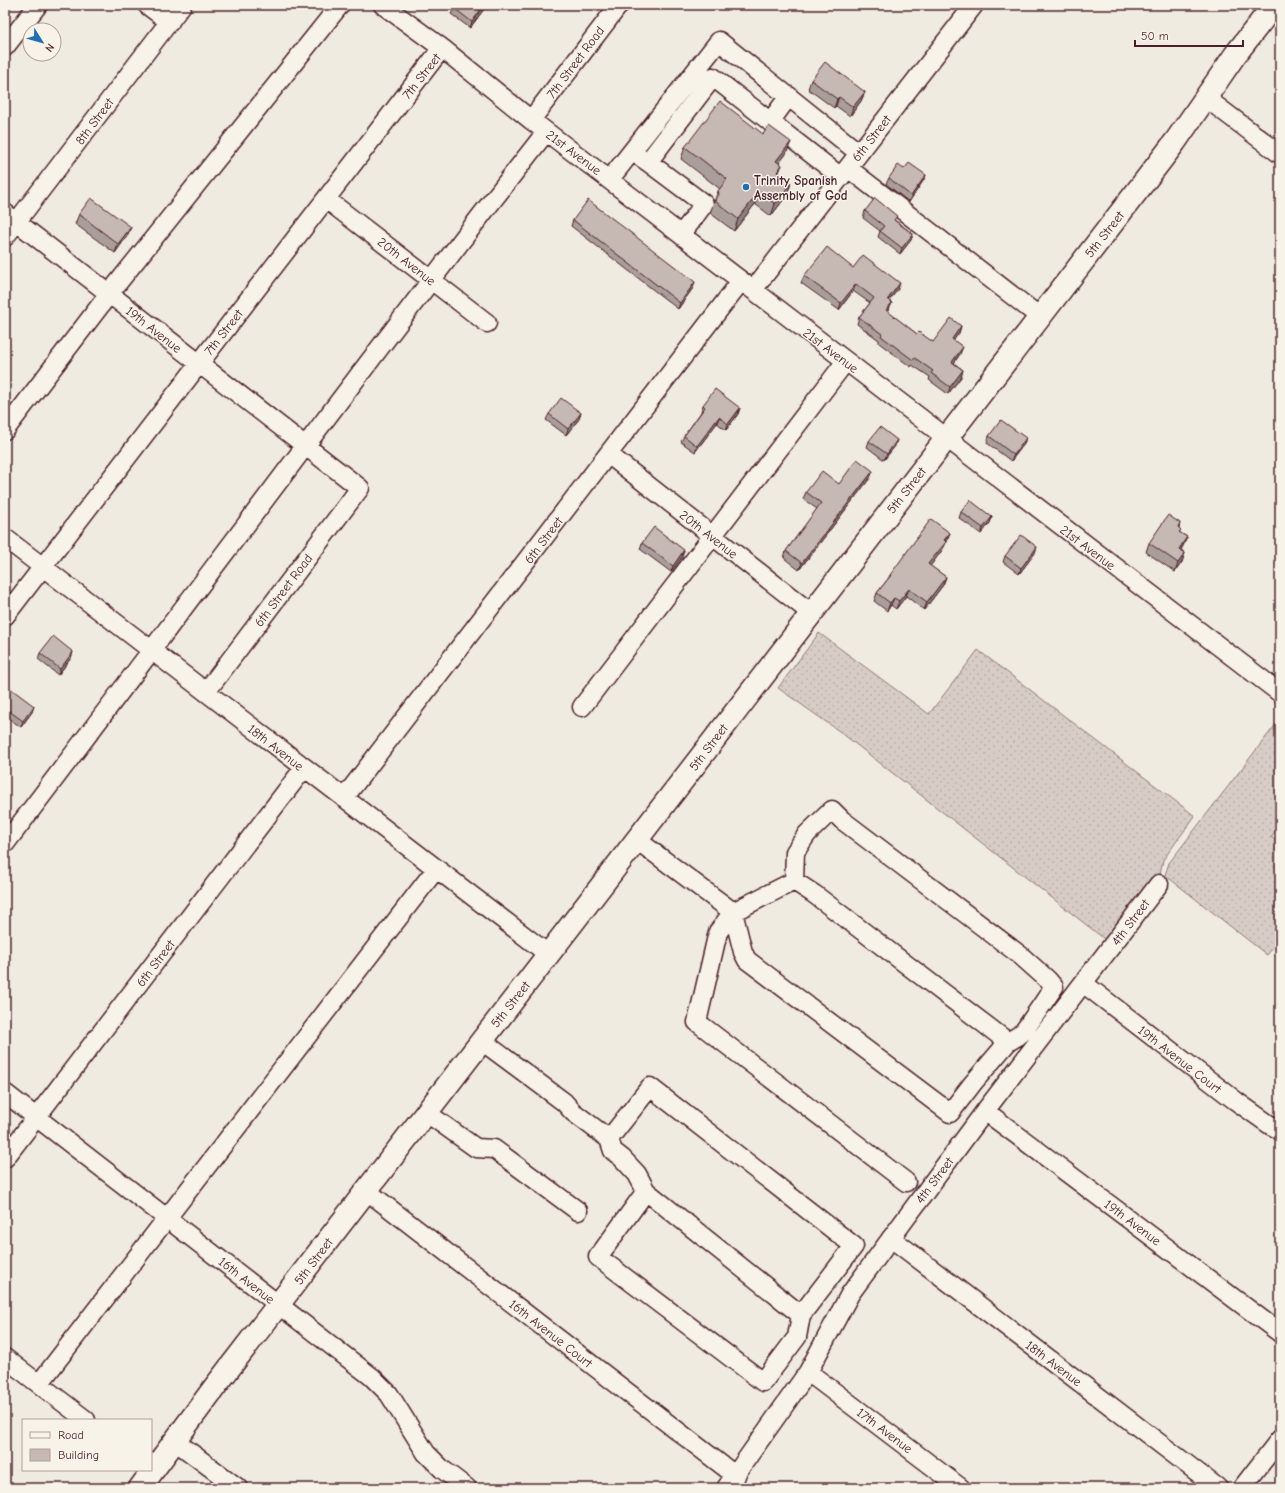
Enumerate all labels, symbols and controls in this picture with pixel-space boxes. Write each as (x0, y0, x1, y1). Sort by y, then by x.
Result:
north arrow (22, 22, 62, 62)
scale bar (1135, 22, 1243, 48)
street label: 7th Street Road (543, 23, 607, 101)
text: 50 m (1141, 29, 1169, 43)
text: N (42, 41, 57, 54)
street label: 7th Street (399, 50, 445, 102)
street label: 8th Street (72, 94, 117, 147)
street label: 6th Street (849, 111, 895, 164)
street label: 21st Avenue (543, 127, 605, 178)
place label: Trinity Spanish Assembly of God (754, 173, 848, 203)
marker: Trinity Spanish Assembly of God (741, 182, 751, 192)
street label: 5th Street (1082, 207, 1128, 260)
street label: 20th Avenue (375, 234, 439, 289)
street label: 19th Avenue (123, 303, 185, 356)
street label: 7th Street (201, 306, 247, 358)
street label: 21st Avenue (800, 325, 862, 376)
street label: 5th Street (884, 463, 930, 516)
street label: 20th Avenue (677, 507, 741, 562)
street label: 6th Street (521, 513, 567, 567)
street label: 21st Avenue (1057, 522, 1119, 573)
street label: 6th Street Road (251, 551, 316, 630)
street label: 5th Street (686, 720, 732, 774)
street label: 18th Avenue (245, 721, 307, 774)
street label: 4th Street (1108, 895, 1153, 948)
street label: 6th Street (133, 936, 179, 990)
street label: 5th Street (488, 977, 534, 1030)
street label: 19th Avenue Court (1135, 1022, 1225, 1097)
street label: 4th Street (912, 1153, 957, 1206)
street label: 19th Avenue (1102, 1196, 1164, 1249)
street label: 5th Street (291, 1234, 337, 1288)
street label: 16th Avenue (216, 1254, 278, 1307)
street label: 16th Avenue Court (506, 1296, 596, 1371)
street label: 18th Avenue (1023, 1337, 1085, 1390)
street label: 17th Avenue (854, 1405, 916, 1457)
legend (22, 1419, 152, 1471)
text: Road (58, 1428, 84, 1442)
text: Building (58, 1448, 99, 1462)

